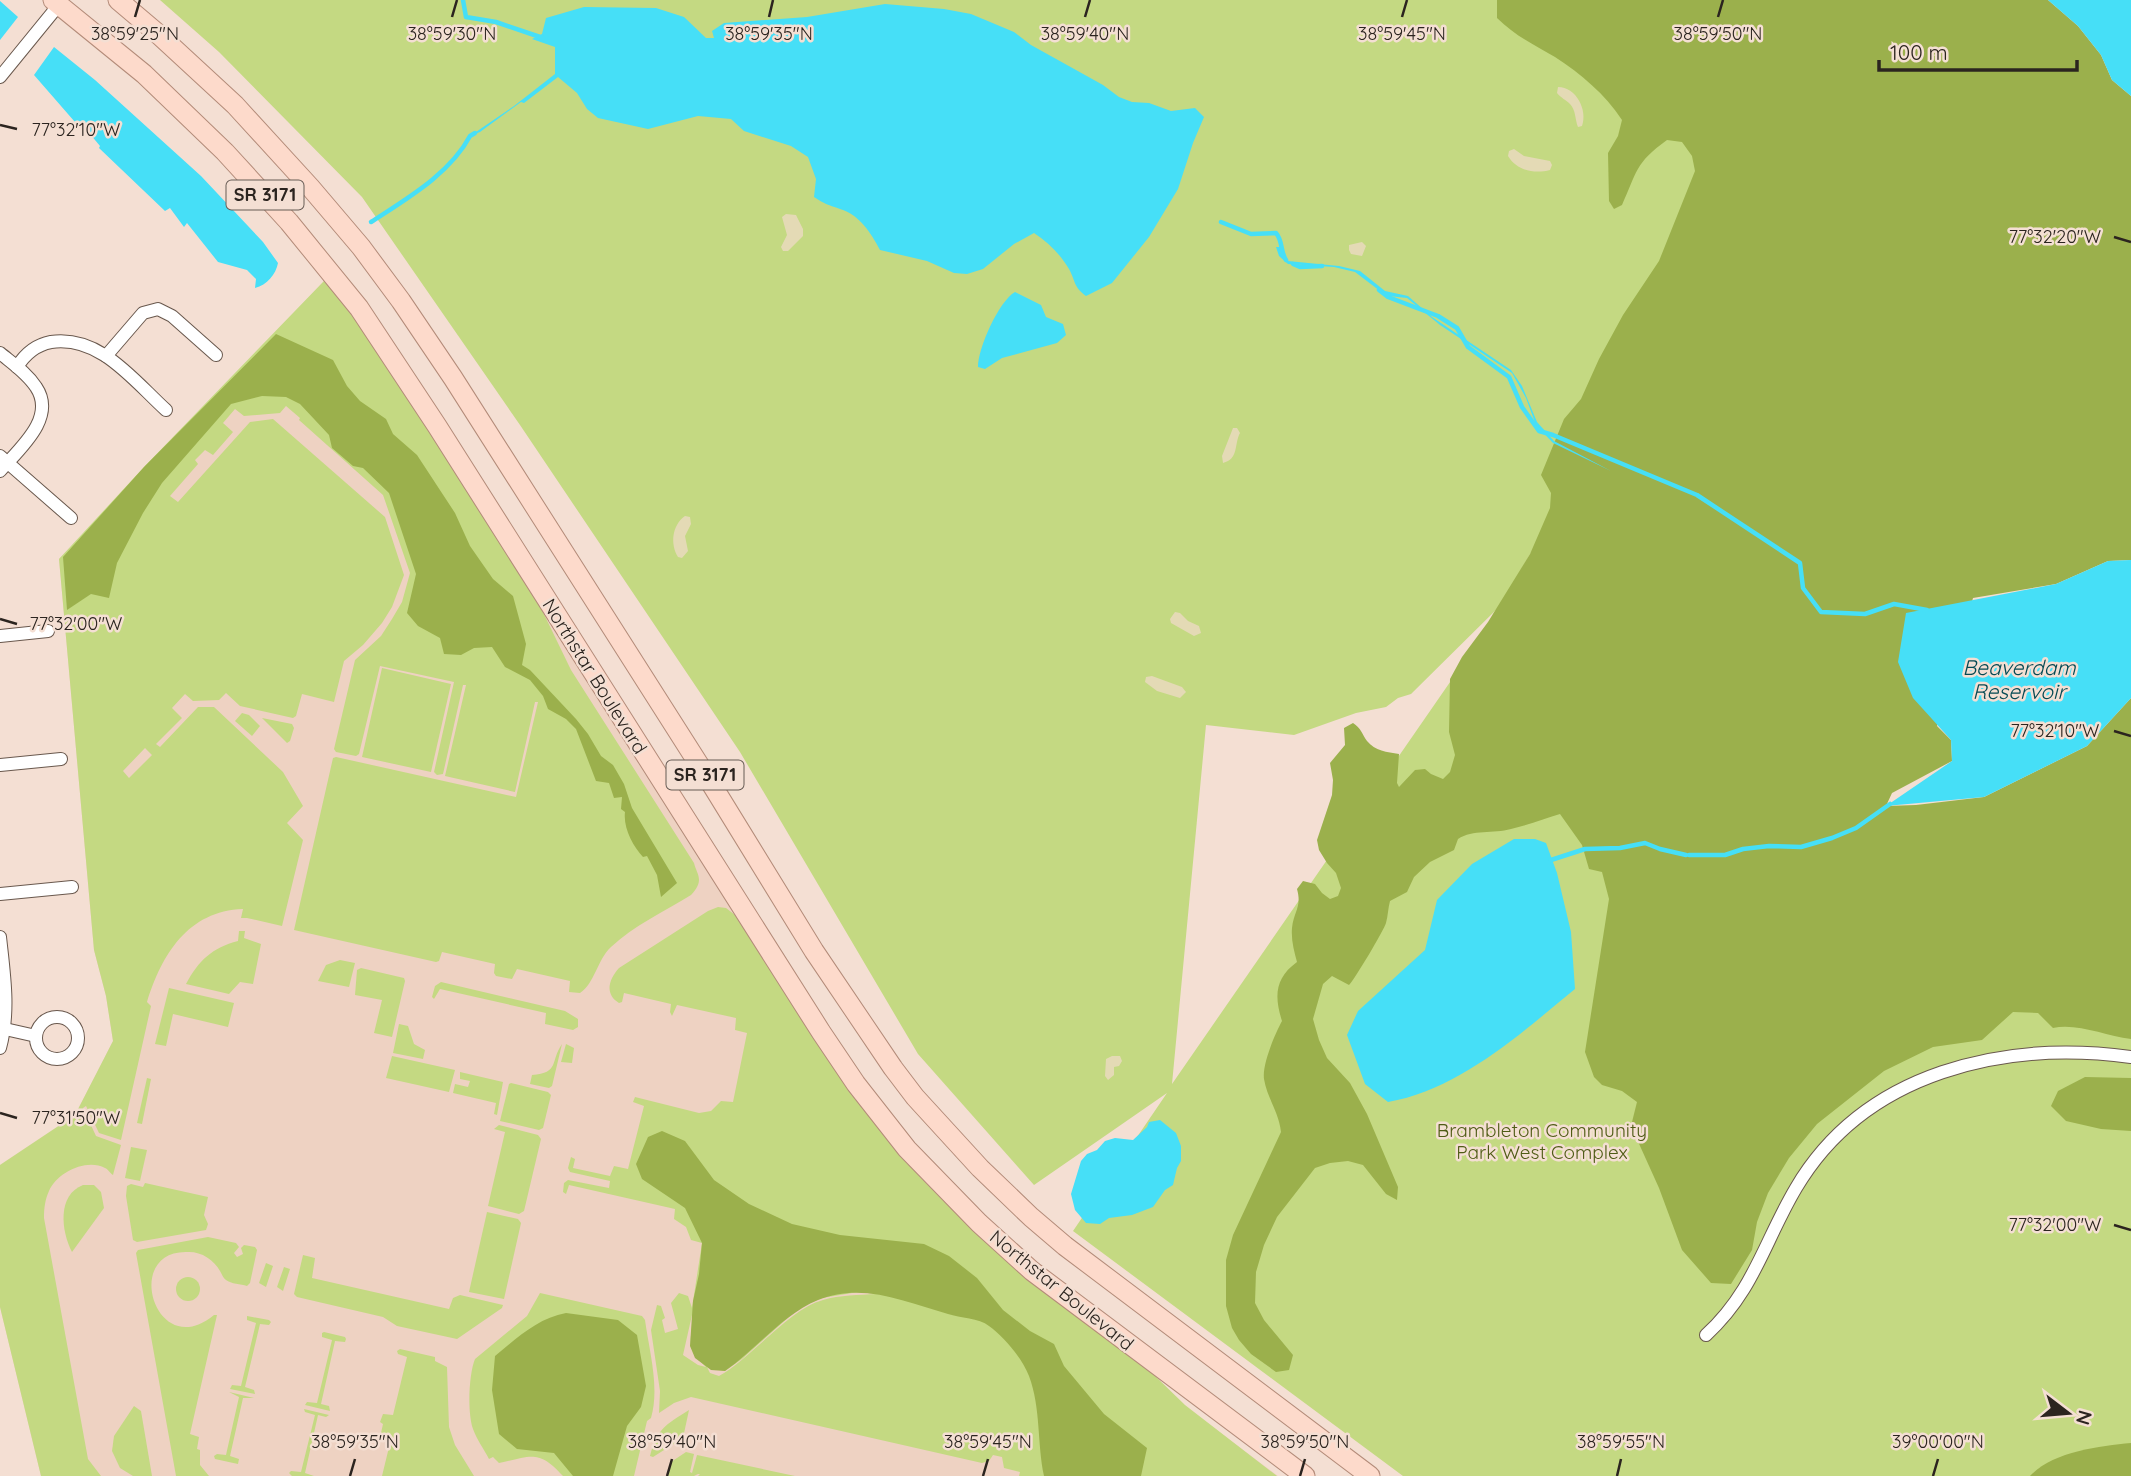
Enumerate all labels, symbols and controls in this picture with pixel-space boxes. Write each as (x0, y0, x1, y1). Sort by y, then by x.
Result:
text: 38°59'25"N (91, 22, 179, 45)
text: 38°59'30"N (408, 22, 496, 45)
text: 38°59'35"N (725, 22, 813, 45)
text: 38°59'40"N (1041, 22, 1129, 45)
text: 38°59'45"N (1358, 22, 1446, 45)
text: 38°59'50"N (1674, 22, 1762, 45)
scale bar (1879, 28, 2077, 72)
text: 100 m (1890, 39, 1948, 65)
text: 77°32'10"W (32, 118, 120, 141)
road number: SR 3171 (226, 180, 304, 210)
text: 77°32'20"W (2009, 225, 2101, 248)
street label: Northstar Boulevard (537, 594, 653, 758)
text: 77°32'00"W (29, 612, 123, 635)
water label: Beaverdam Reservoir (1962, 654, 2076, 704)
text: 77°32'10"W (2011, 719, 2099, 742)
road number: SR 3171 (666, 760, 744, 790)
text: 77°31'50"W (32, 1106, 120, 1129)
park label: Brambleton Community Park West Complex (1437, 1118, 1647, 1164)
text: 77°32'00"W (2008, 1213, 2102, 1236)
street label: Northstar Boulevard (985, 1224, 1139, 1356)
north arrow (2033, 1378, 2103, 1448)
text: N (2071, 1408, 2098, 1428)
text: 38°59'35"N (311, 1430, 399, 1453)
text: 38°59'40"N (628, 1430, 716, 1453)
text: 38°59'45"N (944, 1430, 1032, 1453)
text: 38°59'50"N (1261, 1430, 1349, 1453)
text: 38°59'55"N (1577, 1430, 1665, 1453)
text: 39°00'00"N (1892, 1430, 1984, 1453)

